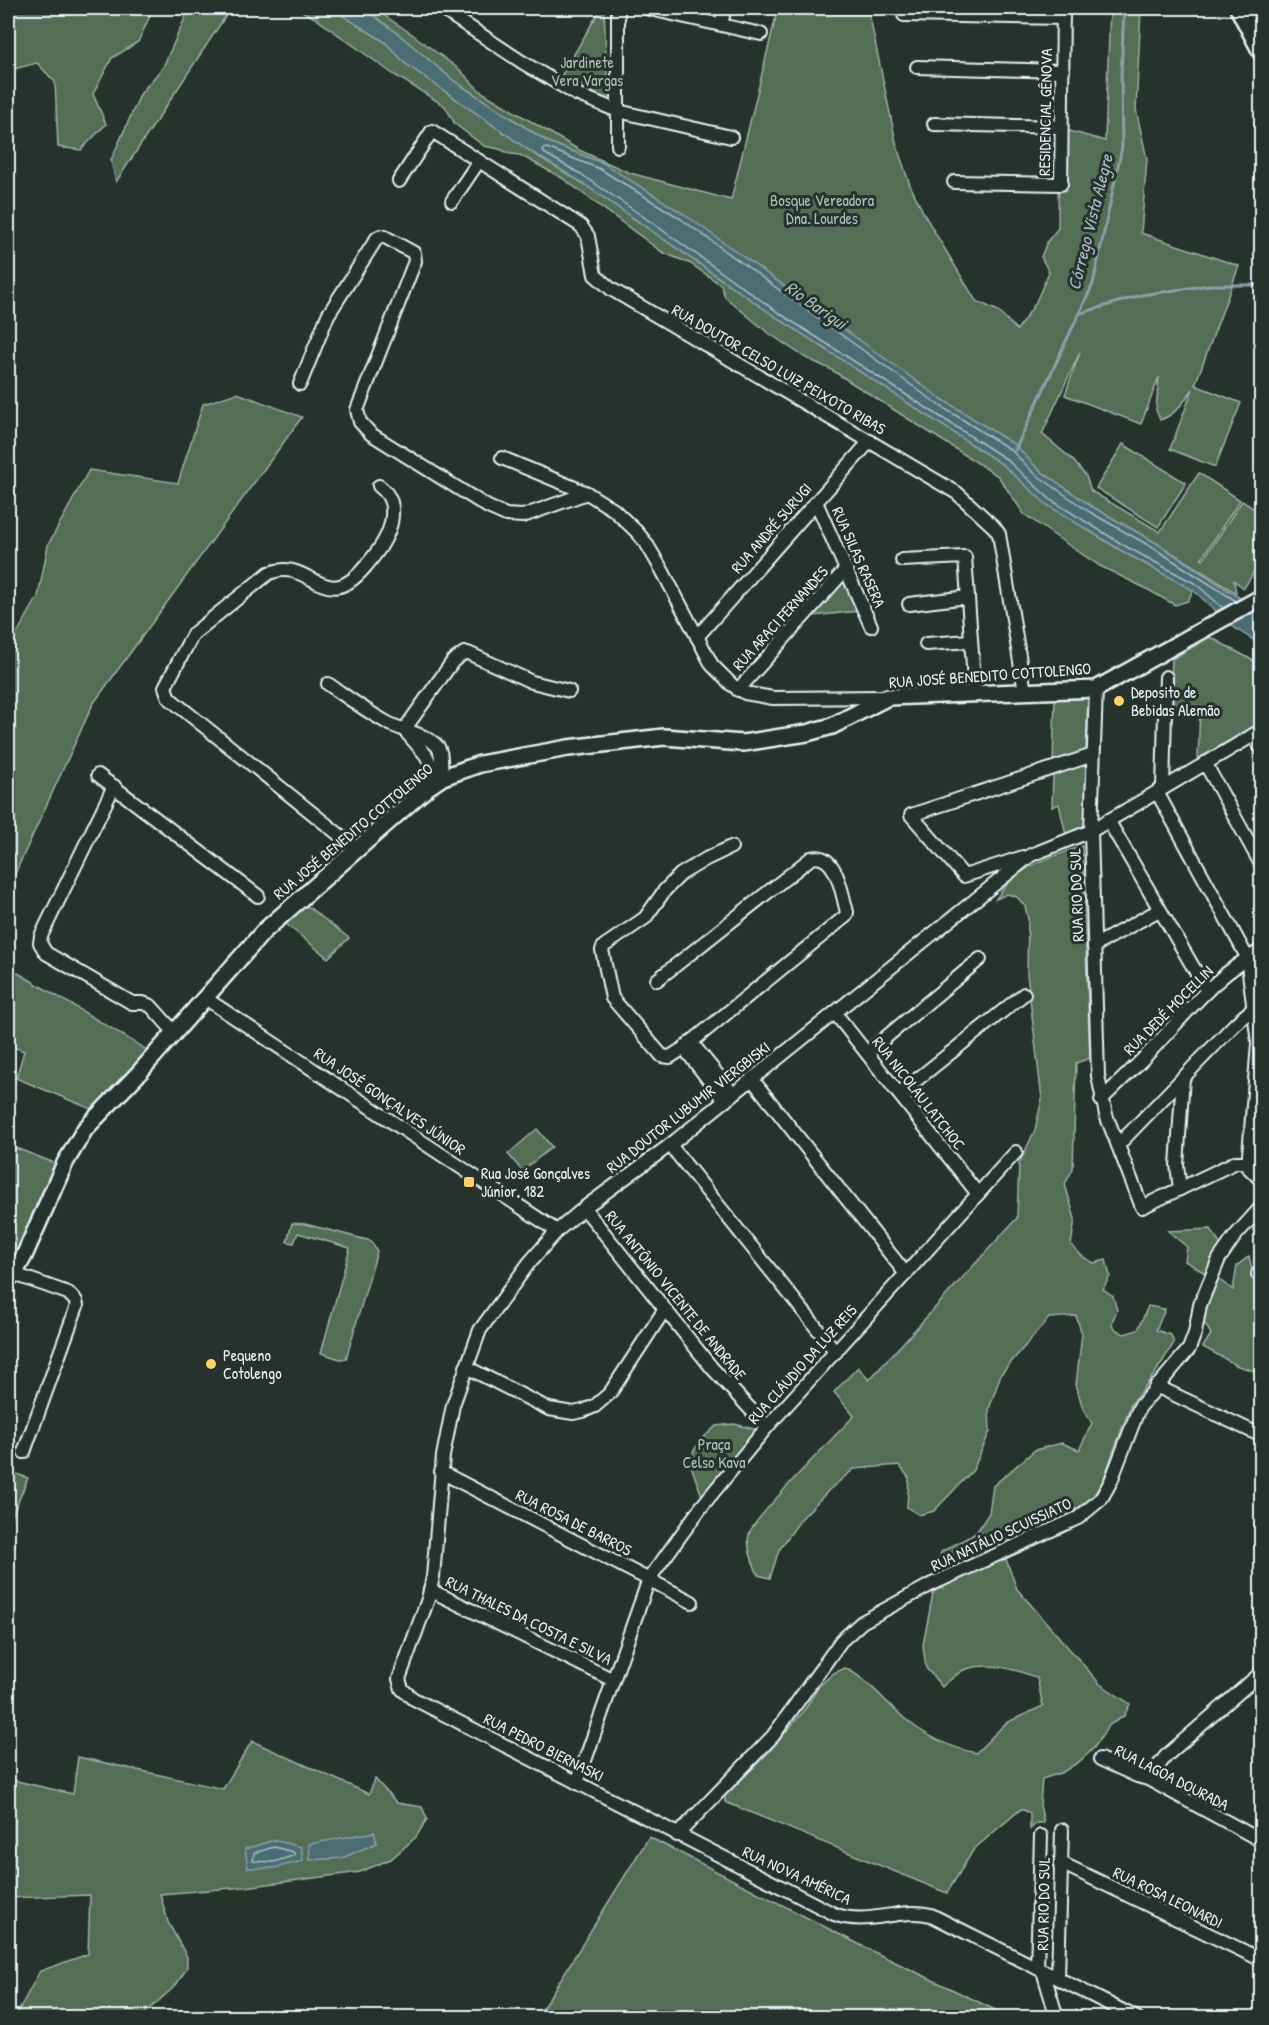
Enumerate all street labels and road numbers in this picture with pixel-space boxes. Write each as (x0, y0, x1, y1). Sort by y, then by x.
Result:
street label: RESIDENCIAL GÊNOVA (1033, 48, 1057, 176)
street label: RUA DOUTOR CELSO LUIZ PEIXOTO RIBAS (668, 299, 891, 440)
street label: RUA ANDRÉ SURUGI (726, 478, 816, 578)
street label: RUA SILAS RASERA (827, 503, 891, 611)
street label: RUA ARACI FERNANDES (727, 560, 833, 675)
street label: RUA JOSÉ BENEDITO COTTOLENGO (888, 657, 1092, 693)
street label: RUA JOSÉ BENEDITO COTTOLENGO (268, 757, 438, 904)
street label: RUA RIO DO SUL (1063, 848, 1089, 942)
street label: RUA DEDÉ MOCELLIN (1118, 960, 1218, 1060)
street label: RUA NICOLAU LATCHOC (868, 1031, 971, 1155)
street label: RUA DOUTOR LUBUMIR VIERGBISKI (602, 1036, 774, 1178)
street label: RUA JOSÉ GONÇALVES JÚNIOR (310, 1042, 470, 1160)
street label: RUA ANTÔNIO VICENTE DE ANDRADE (601, 1206, 751, 1384)
street label: RUA CLÁUDIO DA LUZ REIS (742, 1299, 862, 1429)
street label: RUA ROSA DE BARROS (512, 1483, 636, 1561)
street label: RUA NATÁLIO SCUISSIATO (927, 1492, 1075, 1576)
street label: RUA THALES DA COSTA E SILVA (442, 1570, 616, 1670)
street label: RUA PEDRO BIERNASKI (480, 1707, 608, 1787)
street label: RUA LAGOA DOURADA (1111, 1739, 1233, 1815)
street label: RUA NOVA AMÉRICA (739, 1840, 855, 1910)
street label: RUA RIO DO SUL (1031, 1857, 1055, 1951)
street label: RUA ROSA LEONARDI (1110, 1861, 1226, 1933)

